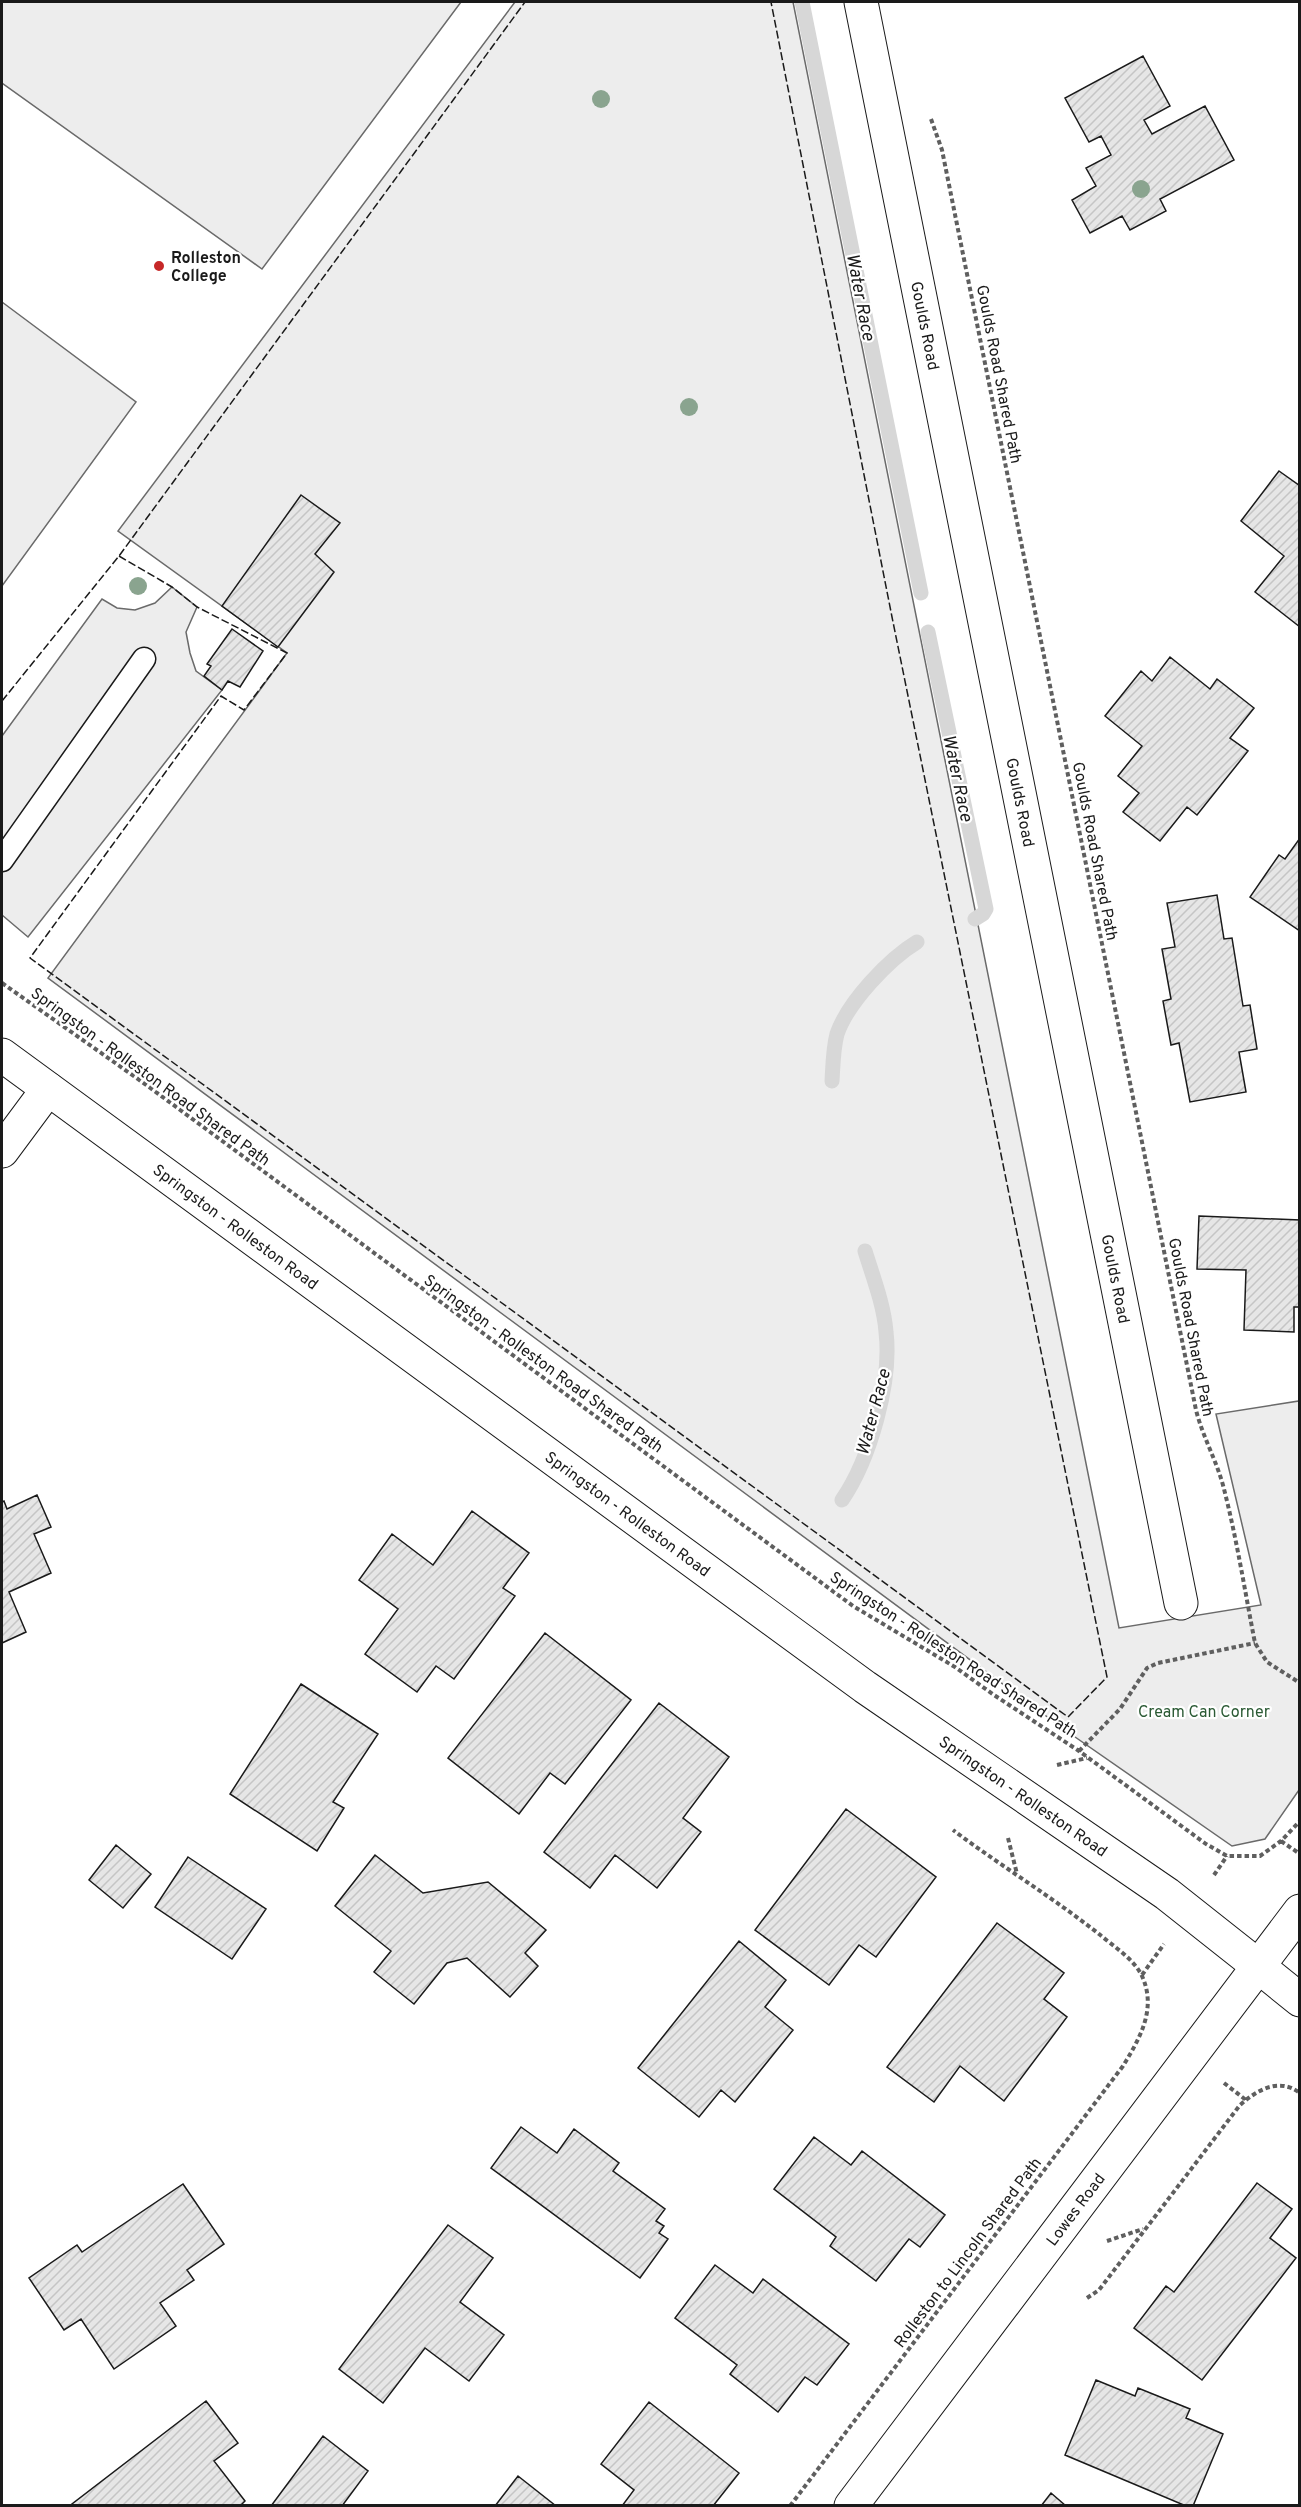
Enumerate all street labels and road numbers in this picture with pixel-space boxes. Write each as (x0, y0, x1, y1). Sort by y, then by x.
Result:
street label: Goulds Road (905, 280, 942, 372)
street label: Goulds Road Shared Path (971, 283, 1025, 465)
street label: Goulds Road (1000, 756, 1038, 849)
street label: Goulds Road Shared Path (1067, 760, 1121, 942)
street label: Springston - Rolleston Road Shared Path (26, 984, 273, 1171)
street label: Springston - Rolleston Road (148, 1161, 321, 1295)
street label: Goulds Road (1096, 1233, 1133, 1325)
street label: Goulds Road Shared Path (1163, 1236, 1217, 1418)
street label: Springston - Rolleston Road Shared Path (419, 1271, 666, 1458)
street label: Springston - Rolleston Road (540, 1448, 714, 1582)
street label: Springston - Rolleston Road Shared Path (825, 1568, 1080, 1743)
street label: Springston - Rolleston Road (934, 1733, 1111, 1862)
street label: Rolleston to Lincoln Shared Path (890, 2154, 1047, 2352)
street label: Lowes Road (1043, 2170, 1111, 2251)

